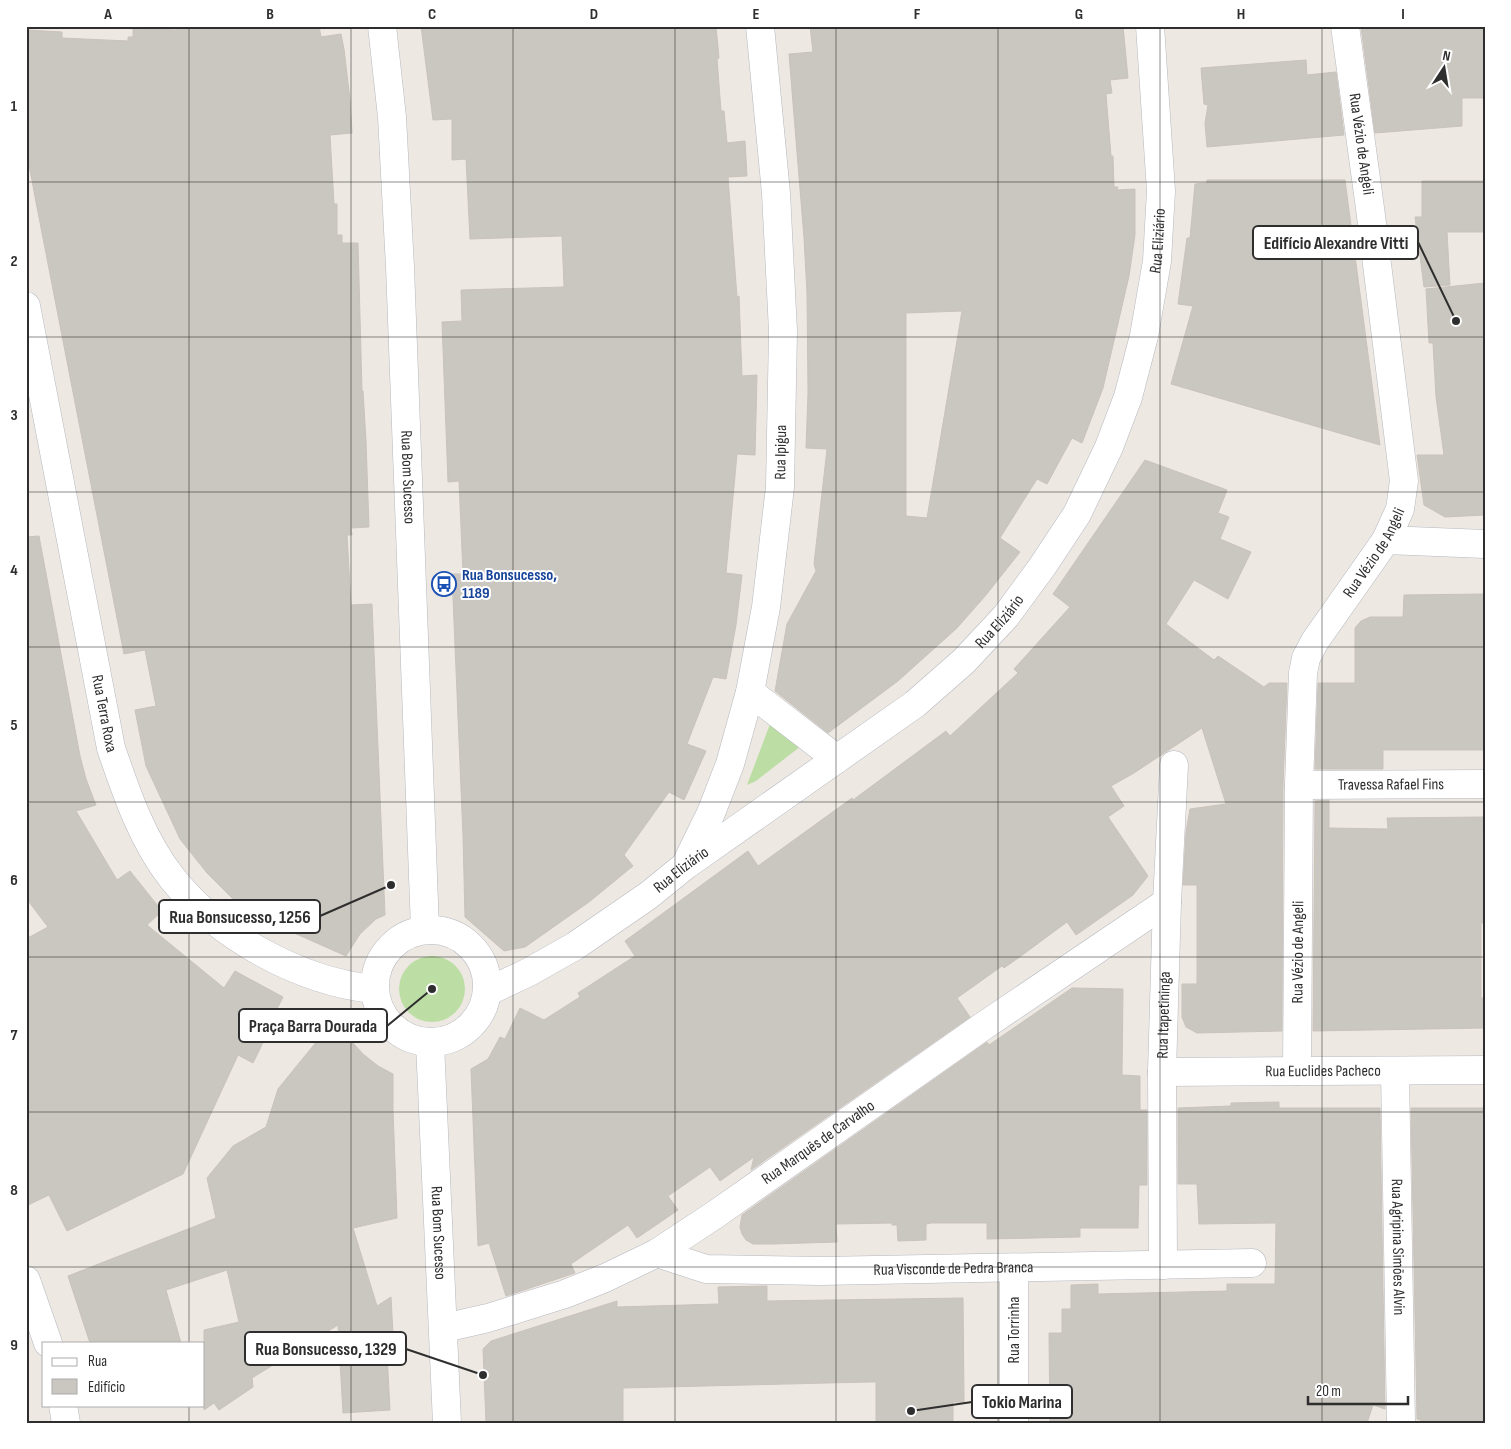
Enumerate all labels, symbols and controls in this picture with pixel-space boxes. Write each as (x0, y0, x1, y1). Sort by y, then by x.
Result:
text: A (103, 5, 112, 24)
text: B (266, 5, 274, 24)
text: C (428, 5, 436, 24)
text: D (590, 5, 598, 24)
text: E (753, 5, 760, 24)
text: F (914, 5, 921, 24)
text: G (1075, 5, 1083, 24)
text: H (1237, 5, 1245, 24)
text: I (1401, 5, 1405, 24)
north arrow (1418, 42, 1468, 92)
text: N (1441, 47, 1452, 65)
street label: Rua Vézio de Angeli (1344, 92, 1378, 196)
text: 1 (11, 97, 18, 116)
street label: Rua Eliziário (1146, 208, 1169, 275)
callout: Edifício Alexandre Vitti (1253, 226, 1418, 259)
text: Edifício Alexandre Vitti (1264, 233, 1408, 254)
text: 2 (10, 252, 18, 271)
text: 3 (10, 406, 18, 425)
street label: Rua Ipigua (771, 425, 791, 480)
street label: Rua Bom Sucesso (397, 430, 419, 524)
street label: Rua Vézio de Angeli (1339, 505, 1409, 601)
text: 4 (10, 561, 18, 580)
place label: Rua Bonsucesso, 1189 (462, 566, 557, 603)
bus stop icon: Rua Bonsucesso, 1189 (431, 571, 457, 597)
street label: Rua Eliziário (971, 591, 1028, 652)
street label: Rua Terra Roxa (88, 673, 121, 755)
text: 5 (10, 716, 18, 735)
street label: Travessa Rafael Fins (1338, 775, 1444, 794)
street label: Rua Eliziário (650, 843, 712, 897)
text: 6 (10, 871, 18, 890)
callout: Rua Bonsucesso, 1256 (159, 900, 320, 933)
street label: Rua Vézio de Angeli (1288, 901, 1308, 1003)
text: Rua Bonsucesso, 1256 (169, 907, 311, 928)
street label: Rua Itapetininga (1153, 971, 1174, 1059)
callout: Praça Barra Dourada (239, 1009, 387, 1042)
text: Praça Barra Dourada (249, 1016, 377, 1037)
text: 7 (11, 1026, 18, 1045)
street label: Rua Euclides Pacheco (1265, 1061, 1381, 1081)
street label: Rua Marquês de Carvalho (758, 1096, 878, 1188)
street label: Rua Agripina Simões Alvin (1387, 1178, 1409, 1315)
text: 8 (10, 1181, 18, 1200)
street label: Rua Bom Sucesso (427, 1186, 450, 1280)
street label: Rua Visconde de Pedra Branca (873, 1258, 1033, 1280)
street label: Rua Torrinha (1005, 1297, 1024, 1363)
callout: Rua Bonsucesso, 1329 (245, 1332, 406, 1365)
text: 9 (10, 1336, 18, 1355)
text: Rua Bonsucesso, 1329 (255, 1339, 397, 1360)
legend (42, 1342, 205, 1406)
text: Rua (88, 1352, 107, 1371)
scale bar (1308, 1374, 1408, 1406)
text: Edifício (88, 1378, 125, 1397)
text: 20 m (1316, 1382, 1341, 1401)
callout: Tokio Marina (972, 1385, 1072, 1418)
text: Tokio Marina (982, 1392, 1062, 1413)

